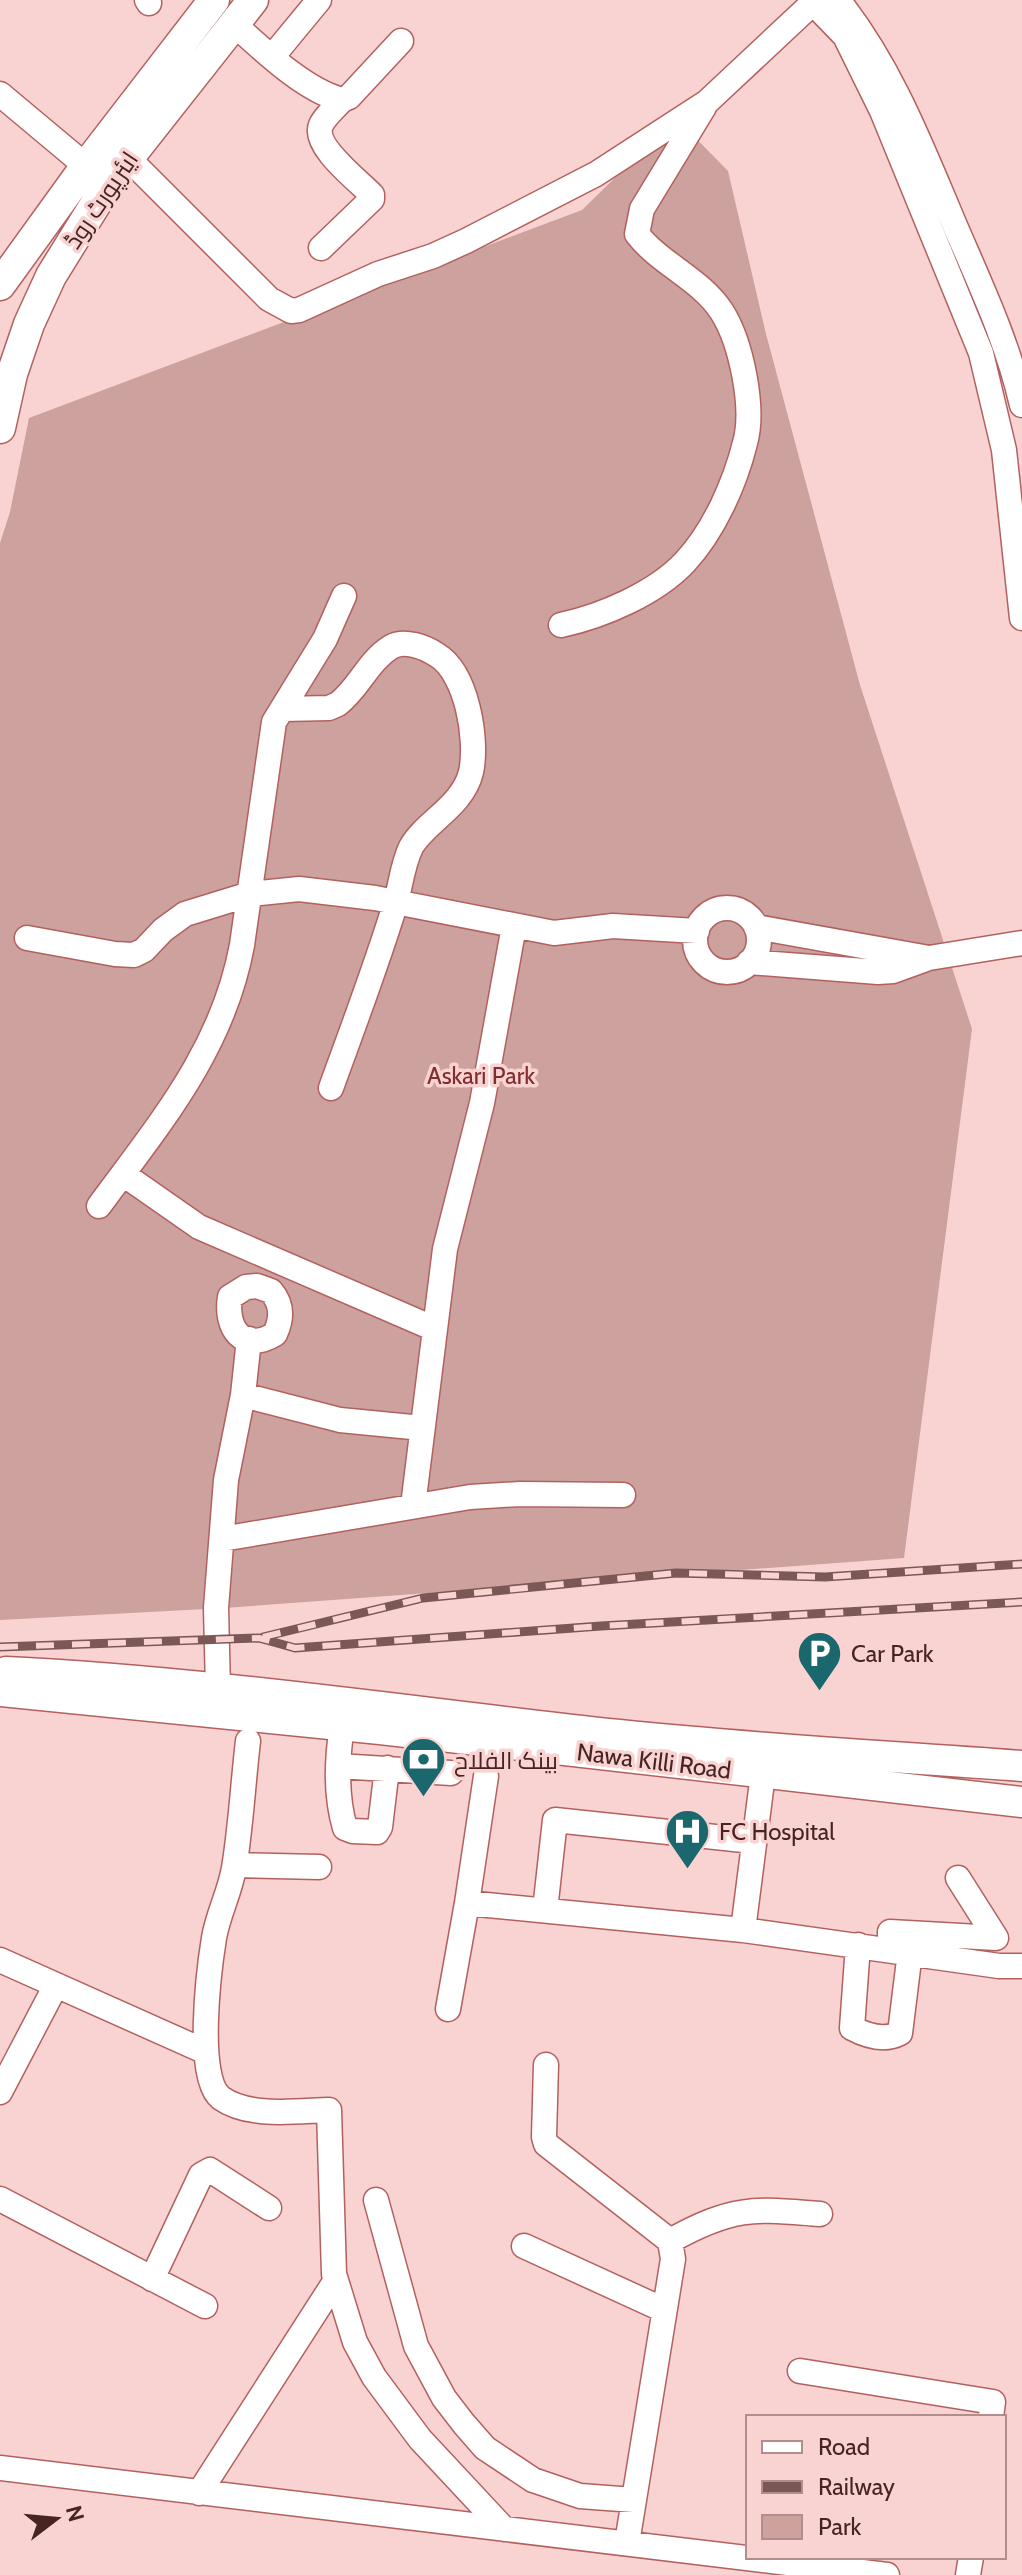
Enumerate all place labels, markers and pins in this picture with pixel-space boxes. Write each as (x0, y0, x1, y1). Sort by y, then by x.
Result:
parking icon: Car Park (796, 1629, 844, 1692)
place label: Car Park (851, 1639, 934, 1668)
bank icon: بینک الفلاح (399, 1736, 447, 1799)
place label: بینک الفلاح (454, 1746, 558, 1777)
hospital icon: FC Hospital (664, 1807, 712, 1870)
place label: FC Hospital (719, 1817, 835, 1846)

